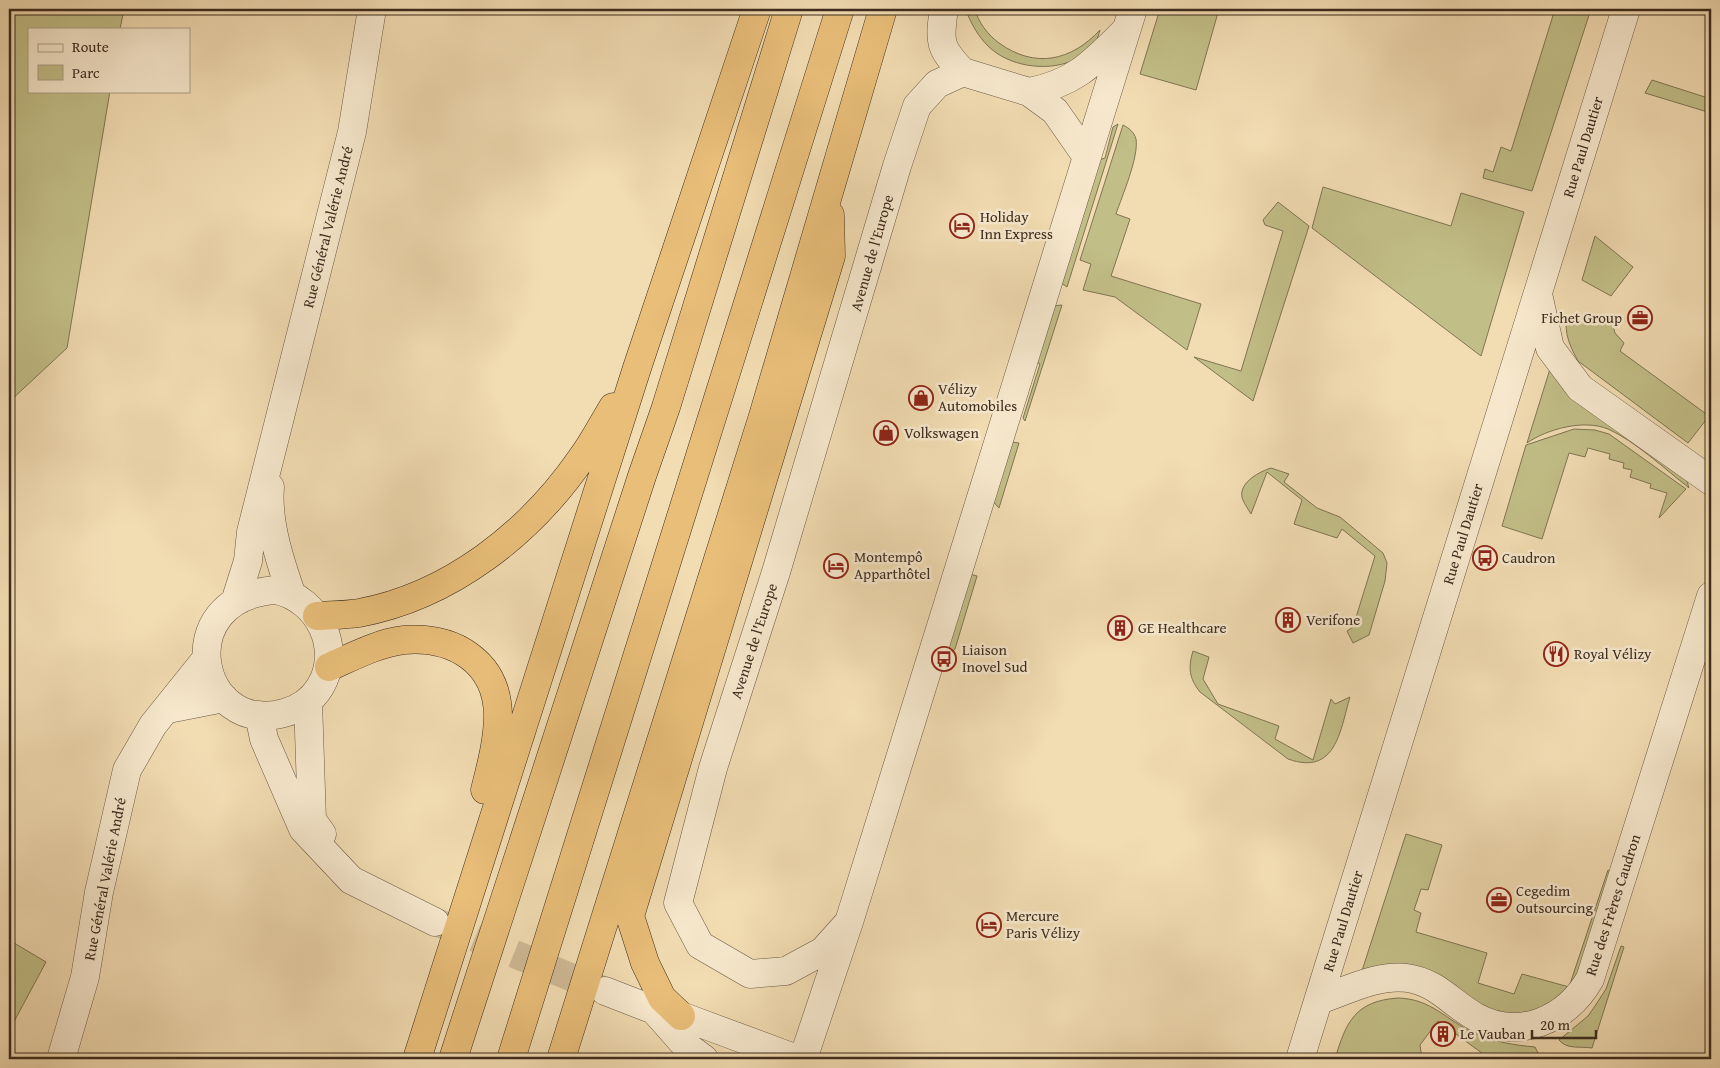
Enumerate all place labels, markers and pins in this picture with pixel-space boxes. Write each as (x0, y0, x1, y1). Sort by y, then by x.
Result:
place label: Holiday Inn Express (980, 206, 1053, 244)
hotel icon: Holiday Inn Express (949, 213, 975, 239)
office icon: Fichet Group (1627, 305, 1653, 331)
place label: Fichet Group (1541, 307, 1622, 328)
place label: Vélizy Automobiles (938, 378, 1017, 416)
shop icon: Vélizy Automobiles (908, 385, 934, 411)
shop icon: Volkswagen (873, 420, 899, 446)
place label: Volkswagen (904, 422, 979, 443)
bus stop icon: Caudron (1472, 545, 1498, 571)
place label: Montempô Apparthôtel (854, 546, 930, 584)
place label: Caudron (1502, 547, 1556, 568)
hotel icon: Montempô Apparthôtel (823, 553, 849, 579)
building icon: Verifone (1275, 607, 1301, 633)
place label: Verifone (1306, 609, 1360, 630)
building icon: GE Healthcare (1107, 615, 1133, 641)
place label: GE Healthcare (1138, 617, 1226, 638)
place label: Liaison Inovel Sud (962, 639, 1028, 677)
restaurant icon: Royal Vélizy (1543, 641, 1569, 667)
place label: Royal Vélizy (1574, 643, 1652, 664)
bus stop icon: Liaison Inovel Sud (931, 646, 957, 672)
place label: Cegedim Outsourcing (1516, 880, 1593, 918)
office icon: Cegedim Outsourcing (1486, 887, 1512, 913)
place label: Mercure Paris Vélizy (1006, 905, 1081, 943)
hotel icon: Mercure Paris Vélizy (976, 912, 1002, 938)
building icon: Le Vauban (1430, 1021, 1456, 1047)
place label: Le Vauban (1460, 1023, 1526, 1044)

